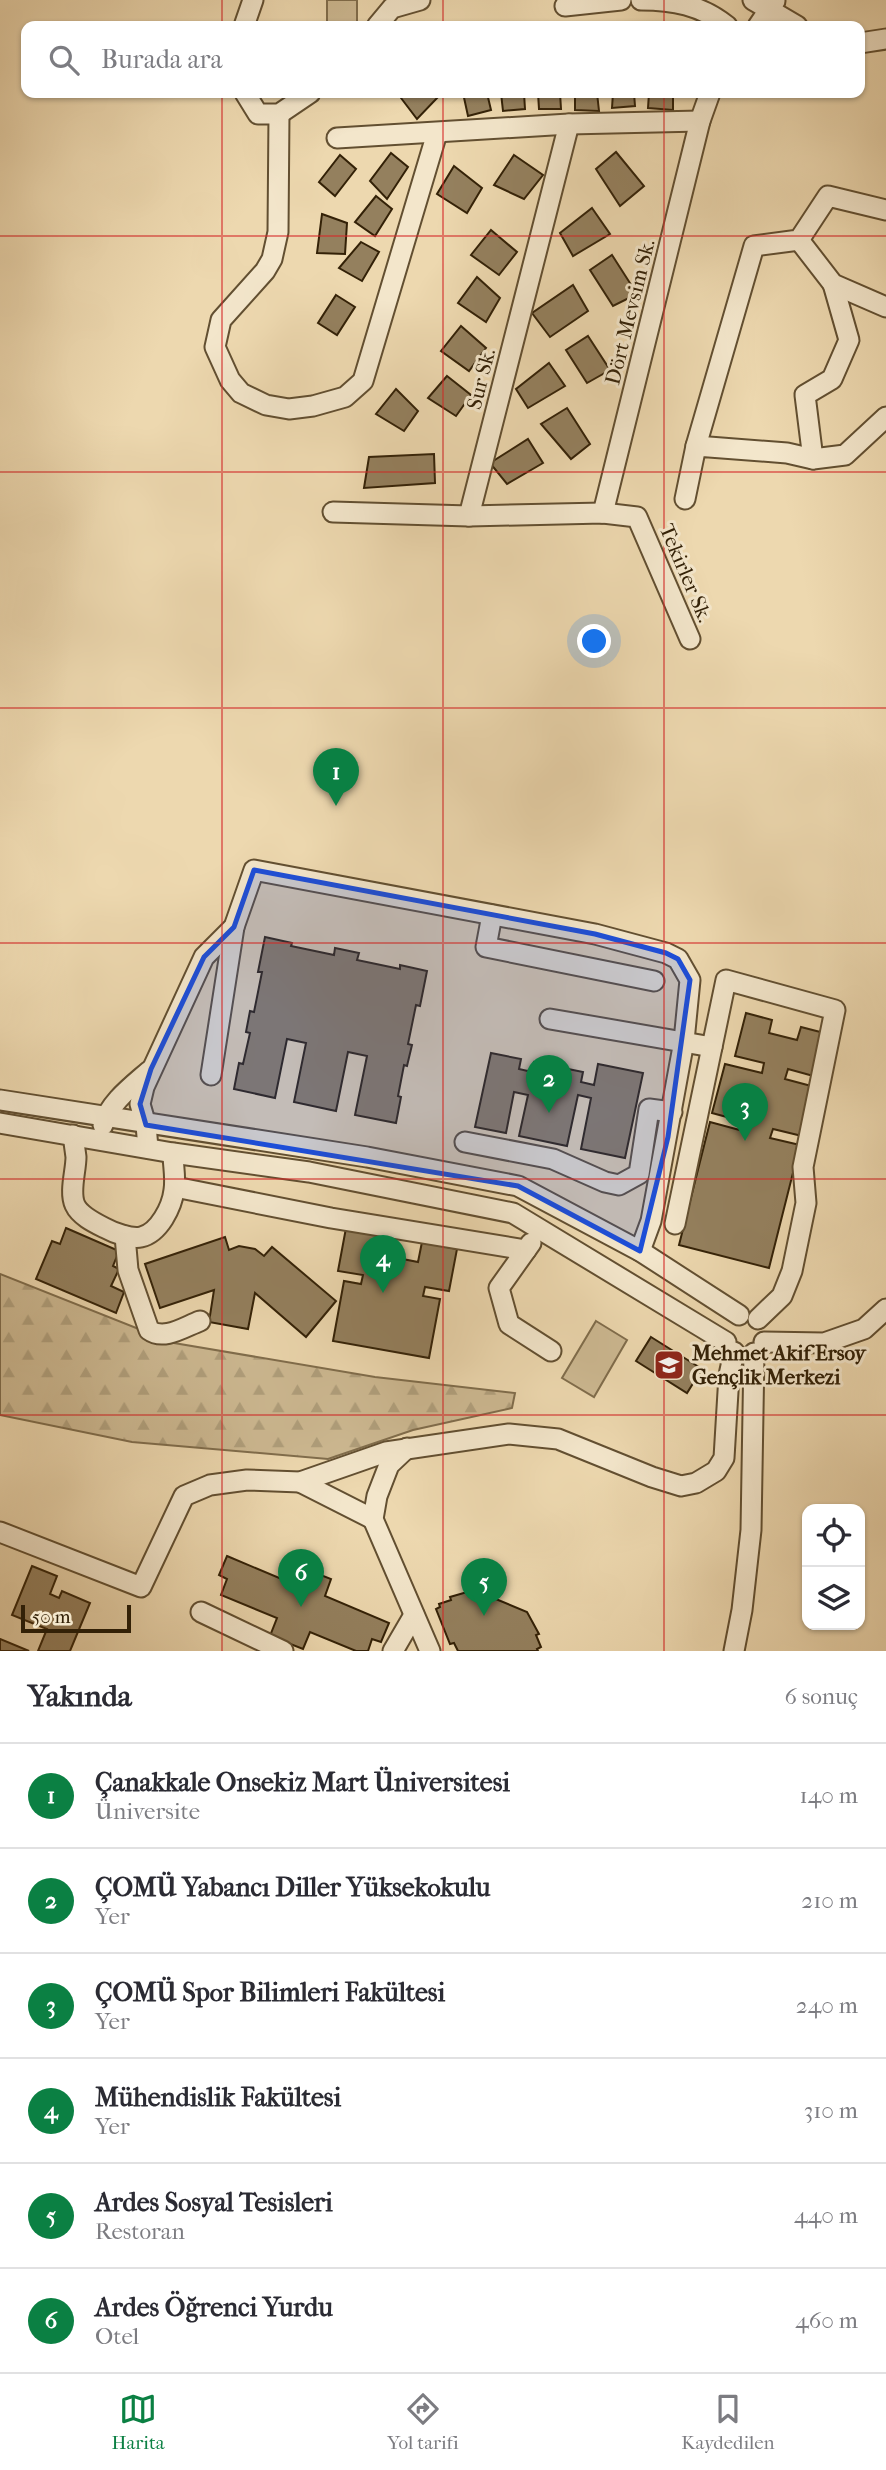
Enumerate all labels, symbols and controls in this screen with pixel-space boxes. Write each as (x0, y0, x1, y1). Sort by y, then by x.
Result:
search box (21, 21, 865, 98)
icon: search (45, 41, 83, 79)
text: Burada ara (101, 44, 223, 75)
street label: Dört Mevsim Sk. (600, 237, 660, 387)
street label: Sur Sk. (462, 346, 500, 412)
street label: Tekirler Sk. (655, 520, 717, 626)
your location (577, 624, 611, 658)
pin: 1 (313, 748, 359, 806)
pin: 2 (526, 1055, 572, 1113)
pin: 3 (722, 1083, 768, 1141)
pin: 4 (360, 1235, 406, 1293)
place label: Mehmet Akif Ersoy Gençlik Merkezi (691, 1341, 867, 1390)
school or university icon: Mehmet Akif Ersoy Gençlik Merkezi (652, 1348, 686, 1382)
map controls (802, 1504, 865, 1630)
button: locate (802, 1504, 865, 1567)
pin: 6 (278, 1549, 324, 1607)
pin: 5 (461, 1558, 507, 1616)
button: layers (802, 1567, 865, 1630)
scale bar (21, 1602, 131, 1634)
text: 50 m (32, 1606, 71, 1628)
text: Yakında (28, 1679, 132, 1714)
text: 6 sonuç (784, 1683, 858, 1710)
text: Çanakkale Onsekiz Mart Üniversitesi (95, 1767, 510, 1798)
text: 1 (47, 1782, 55, 1809)
text: 140 m (799, 1782, 858, 1809)
text: Üniversite (95, 1798, 200, 1825)
text: ÇOMÜ Yabancı Diller Yüksekokulu (95, 1872, 490, 1903)
text: 2 (45, 1887, 57, 1914)
text: 210 m (801, 1887, 858, 1914)
text: Yer (95, 1903, 130, 1930)
text: ÇOMÜ Spor Bilimleri Fakültesi (95, 1977, 445, 2008)
text: 3 (46, 1992, 56, 2019)
text: 240 m (796, 1992, 858, 2019)
text: Yer (95, 2008, 130, 2035)
text: Mühendislik Fakültesi (95, 2082, 341, 2113)
text: 4 (44, 2097, 58, 2124)
text: 310 m (804, 2097, 858, 2124)
text: Yer (95, 2113, 130, 2140)
text: Ardes Sosyal Tesisleri (95, 2187, 333, 2218)
text: 5 (46, 2202, 56, 2229)
text: 440 m (794, 2202, 858, 2229)
text: Restoran (95, 2218, 185, 2245)
text: Ardes Öğrenci Yurdu (95, 2292, 333, 2323)
text: 6 (45, 2307, 57, 2334)
text: 460 m (795, 2307, 858, 2334)
text: Otel (95, 2323, 139, 2350)
tab: Harita (111, 2390, 165, 2454)
tab: Yol tarifi (387, 2390, 459, 2454)
tab: Kaydedilen (681, 2390, 775, 2454)

